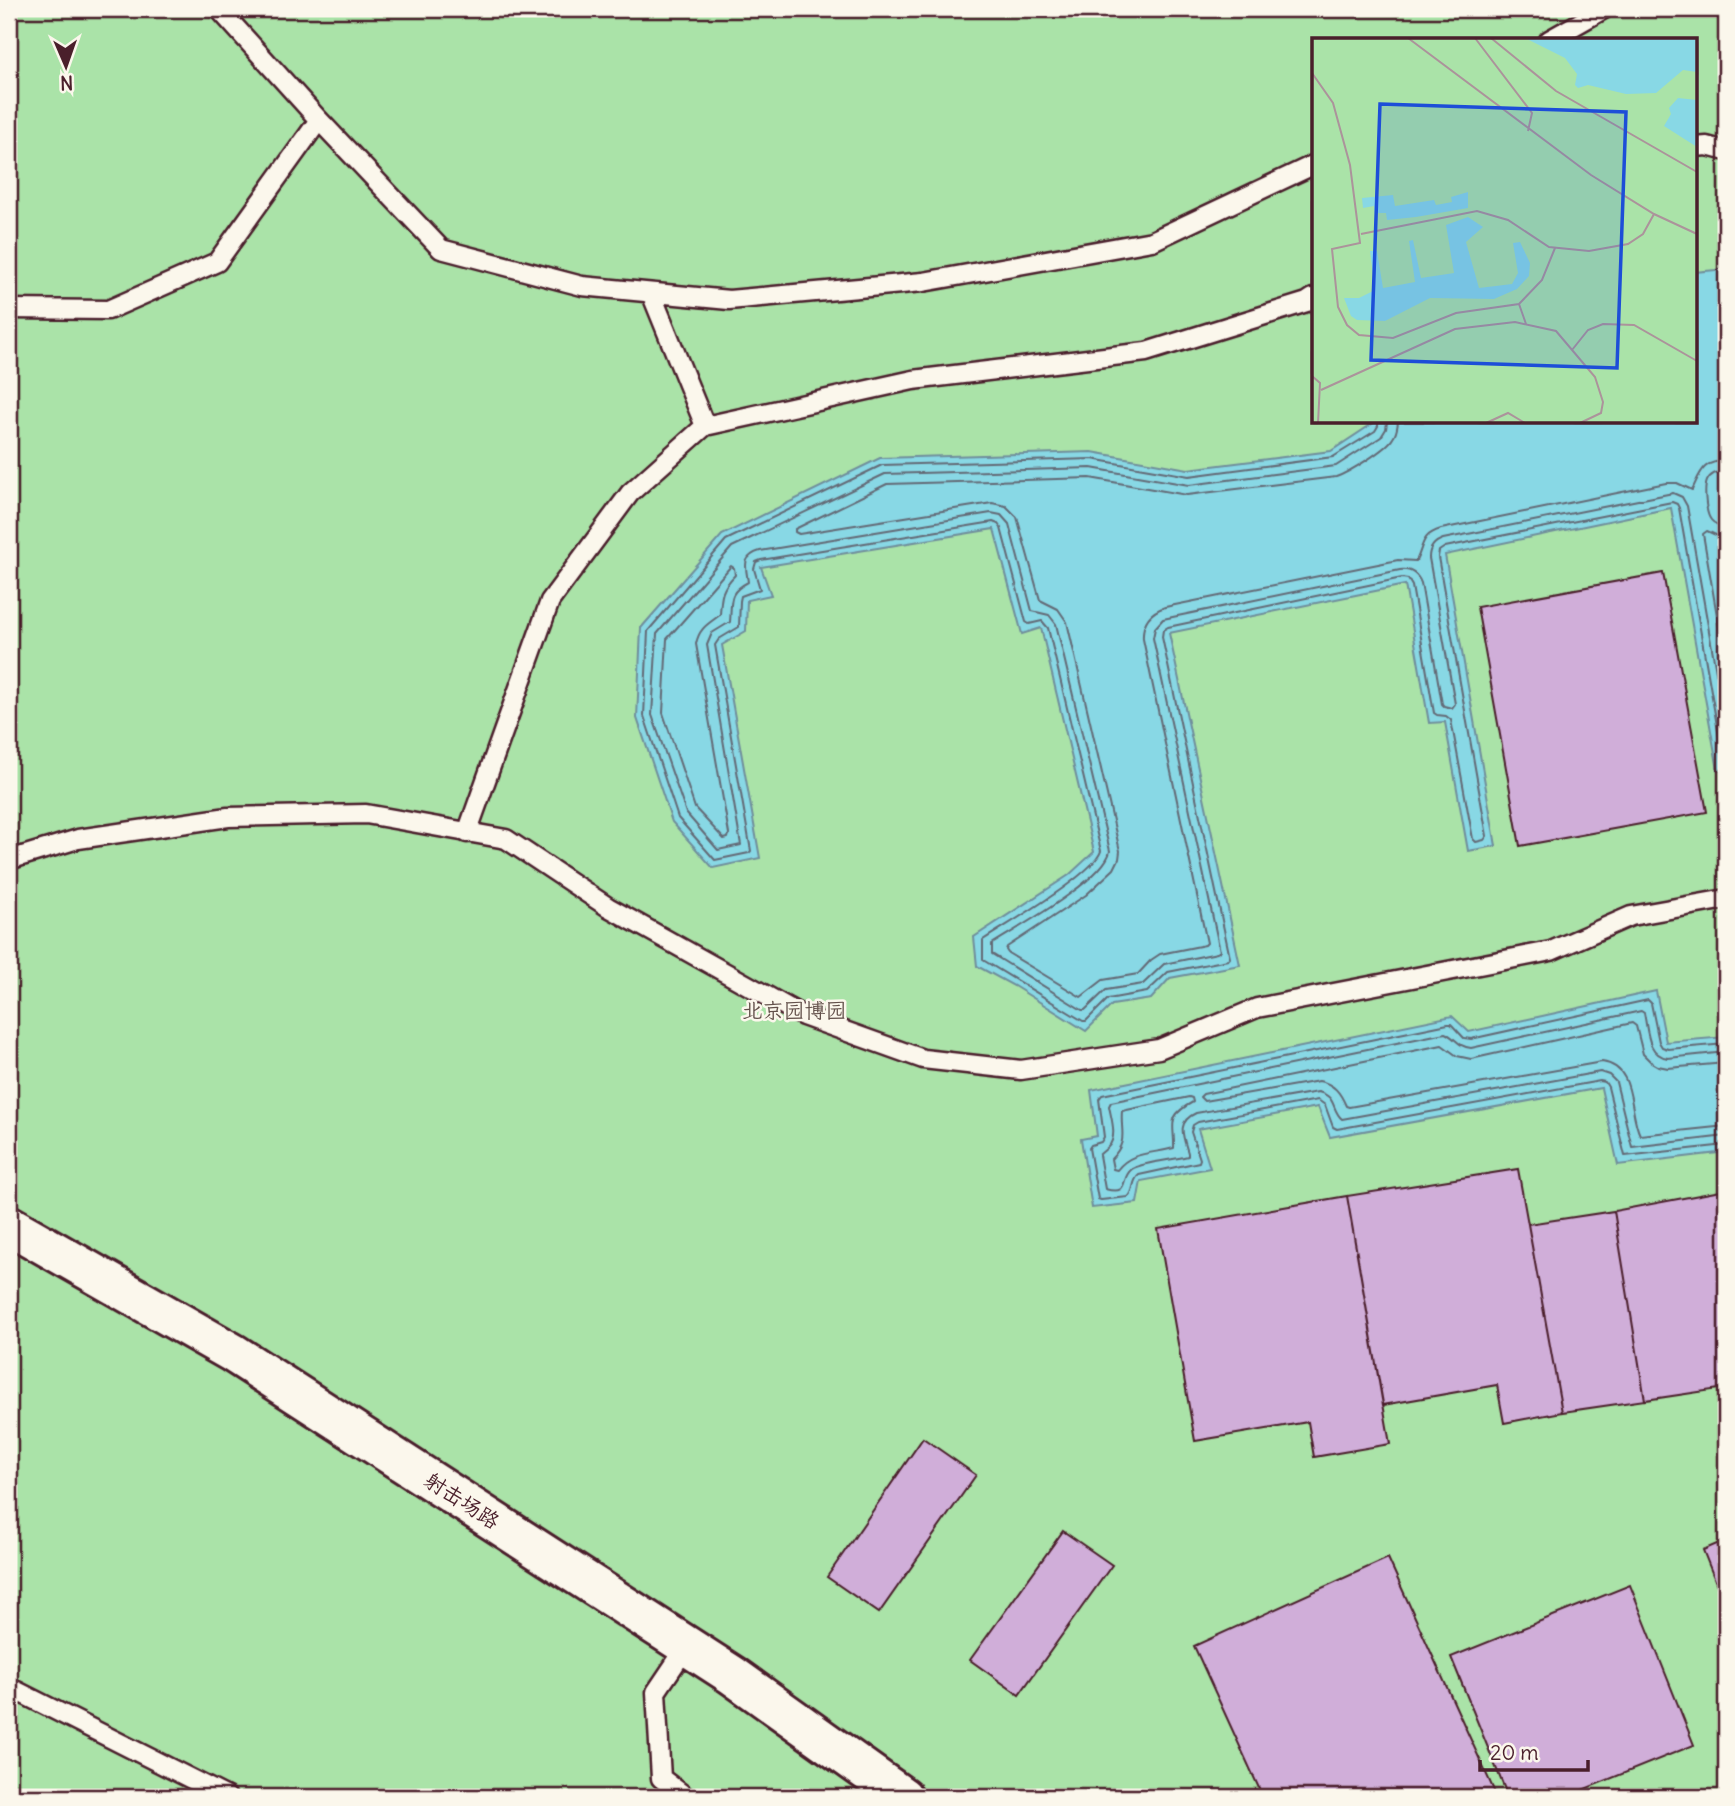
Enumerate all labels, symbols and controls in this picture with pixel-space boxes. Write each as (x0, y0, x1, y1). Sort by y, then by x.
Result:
north arrow (32, 32, 102, 102)
inset map (1312, 38, 1696, 424)
text: N (60, 71, 74, 95)
park label: 北京园博园 (742, 997, 847, 1024)
street label: 射击场路 (420, 1466, 505, 1535)
scale bar (1480, 1729, 1588, 1773)
text: 20 m (1490, 1739, 1539, 1766)

